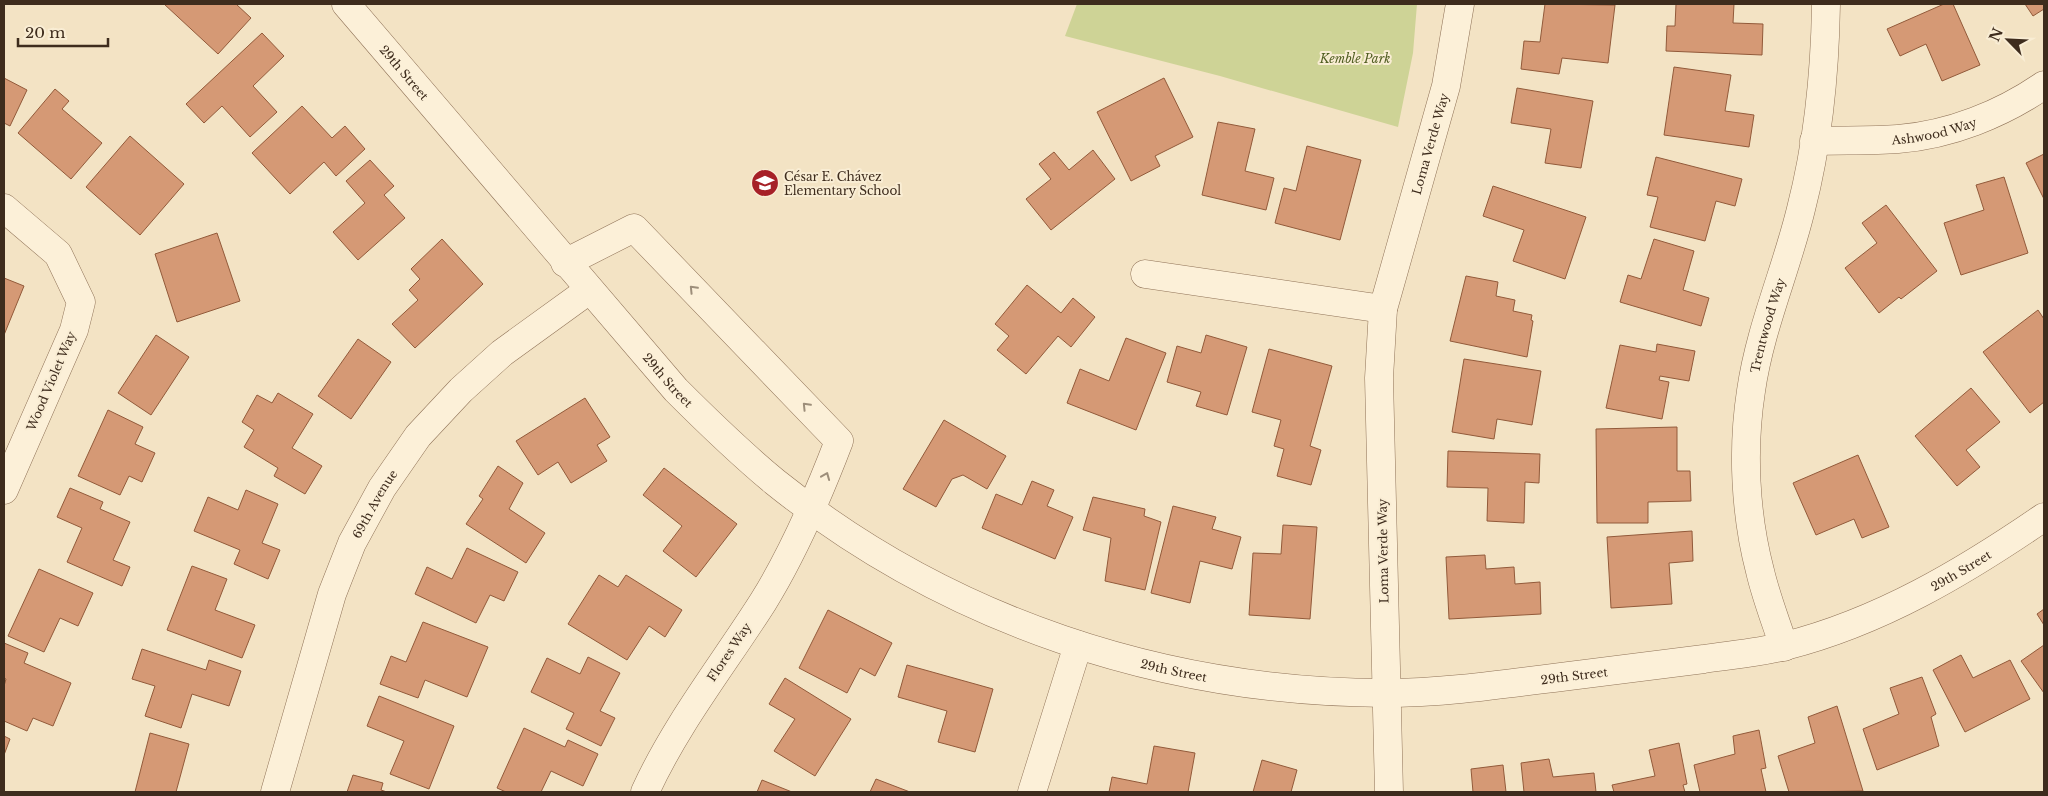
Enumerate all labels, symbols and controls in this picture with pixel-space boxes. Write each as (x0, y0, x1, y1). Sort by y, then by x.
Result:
scale bar (18, 15, 108, 47)
north arrow (1983, 15, 2033, 65)
text: 20 m (25, 23, 65, 42)
text: N (1985, 25, 2007, 44)
street label: 29th Street (377, 42, 432, 103)
park label: Kemble Park (1319, 51, 1390, 66)
street label: Loma Verde Way (1408, 91, 1451, 196)
street label: Ashwood Way (1890, 114, 1979, 147)
school or university icon: César E. Chávez Elementary School (750, 168, 780, 198)
place label: César E. Chávez Elementary School (784, 169, 901, 198)
street label: Trentwood Way (1747, 276, 1788, 374)
one-way arrow (690, 286, 699, 295)
street label: Wood Violet Way (23, 329, 79, 434)
street label: 29th Street (640, 350, 696, 410)
one-way arrow (803, 403, 812, 412)
street label: 69th Avenue (349, 466, 400, 541)
one-way arrow (820, 472, 830, 481)
street label: Loma Verde Way (1375, 498, 1391, 604)
street label: 29th Street (1928, 546, 1994, 594)
street label: Flores Way (704, 619, 754, 684)
street label: 29th Street (1139, 655, 1209, 684)
street label: 29th Street (1540, 664, 1609, 687)

